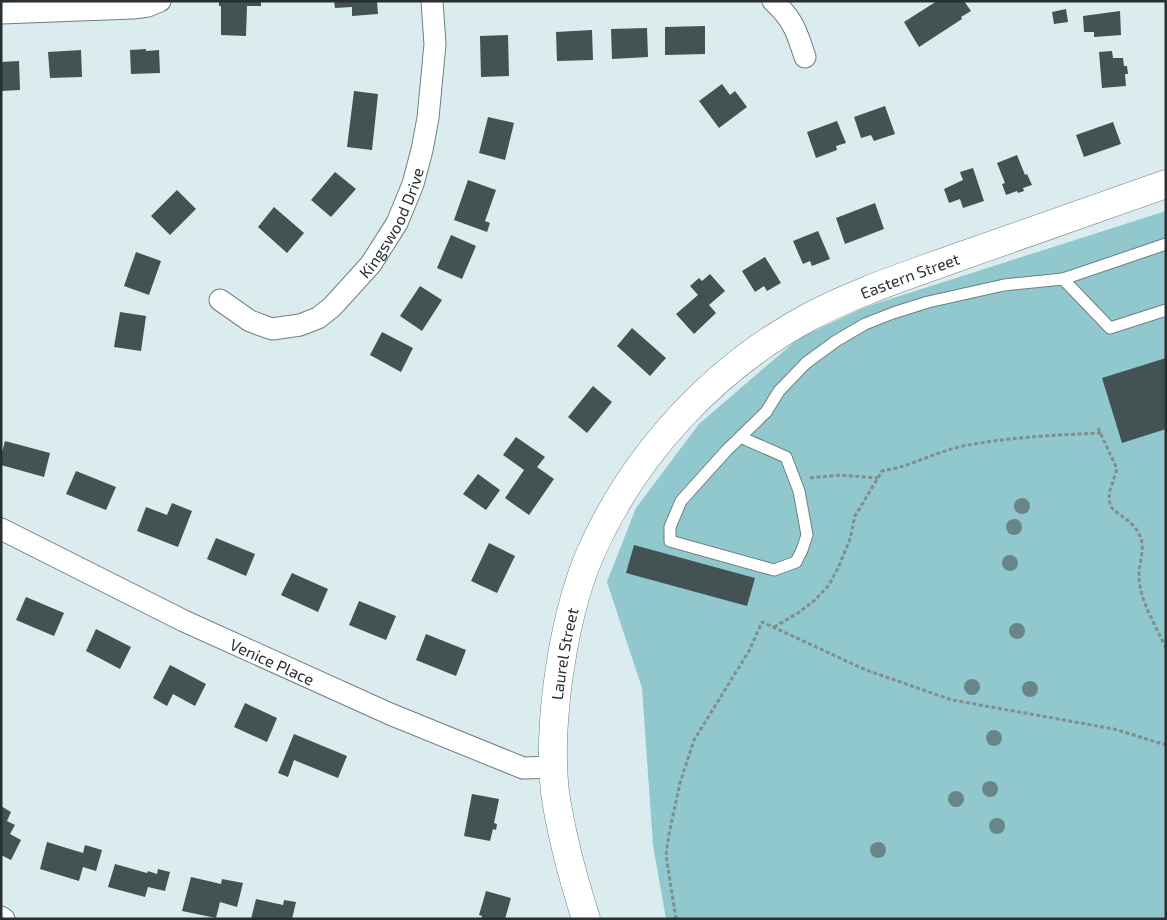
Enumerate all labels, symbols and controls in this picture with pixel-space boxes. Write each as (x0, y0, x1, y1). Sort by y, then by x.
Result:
street label: Kingswood Drive (354, 165, 426, 281)
street label: Eastern Street (857, 248, 962, 302)
street label: Laurel Street (546, 605, 581, 701)
street label: Venice Place (228, 634, 318, 688)

